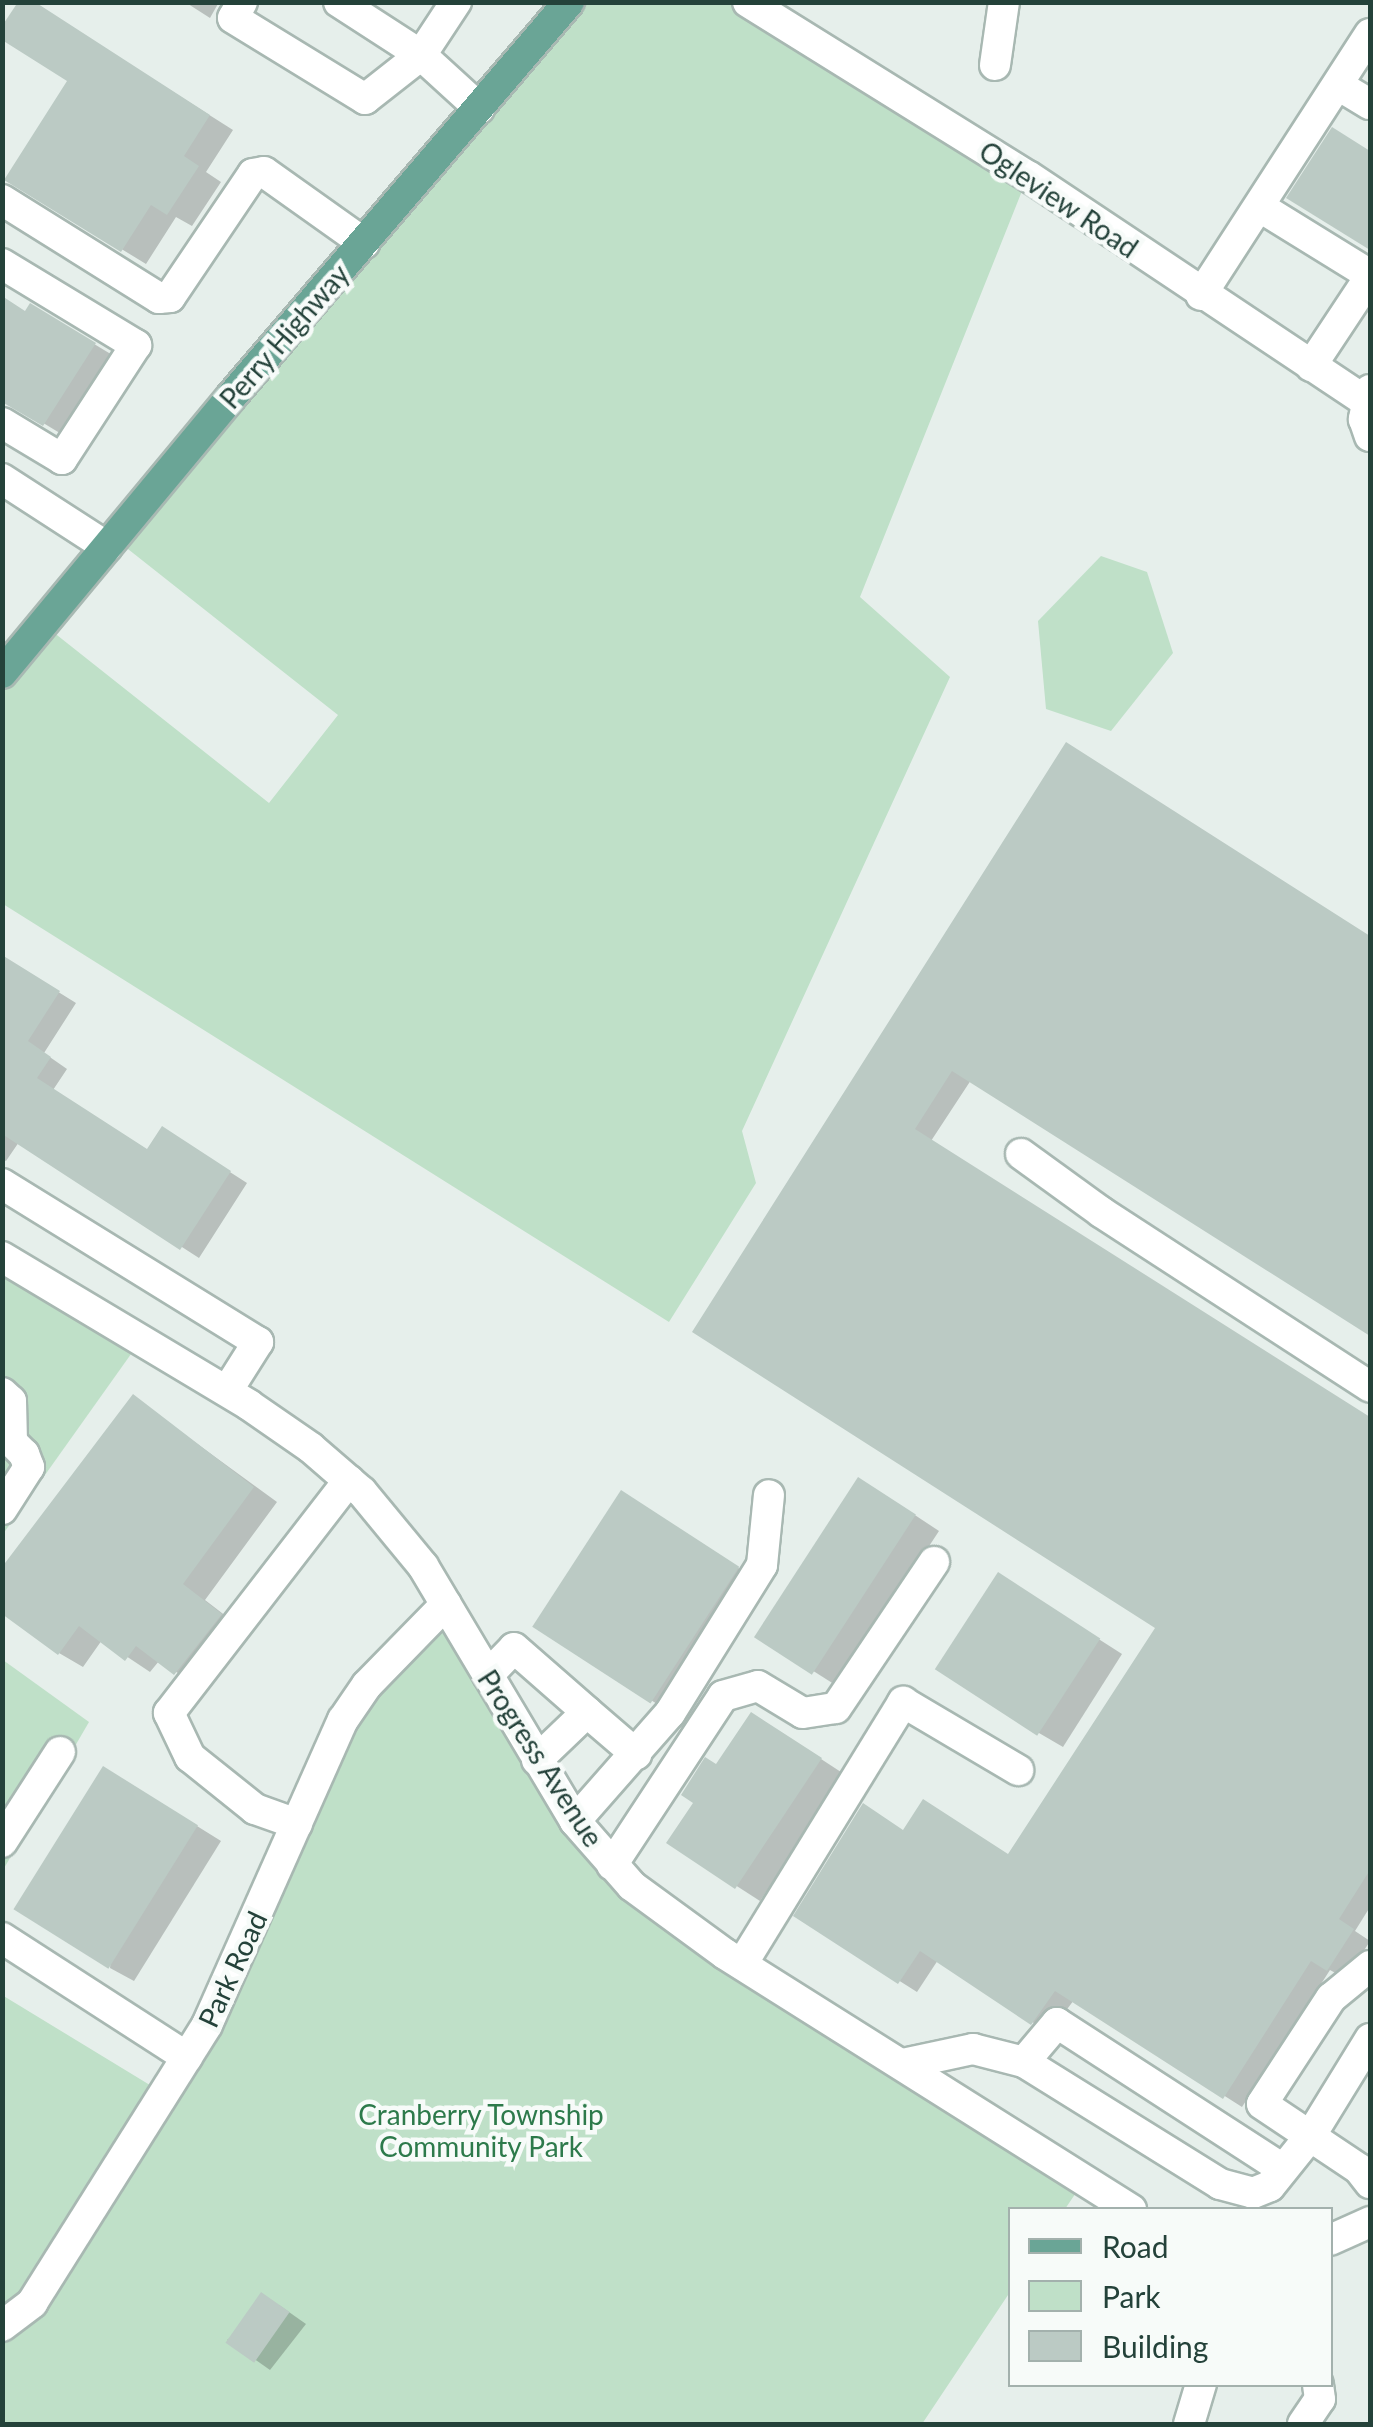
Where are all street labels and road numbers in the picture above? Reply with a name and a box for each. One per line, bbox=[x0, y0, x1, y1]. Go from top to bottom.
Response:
street label: Ogleview Road bbox=[973, 133, 1145, 265]
street label: Perry Highway bbox=[212, 257, 356, 415]
street label: Progress Avenue bbox=[471, 1663, 611, 1853]
street label: Park Road bbox=[191, 1906, 273, 2032]

